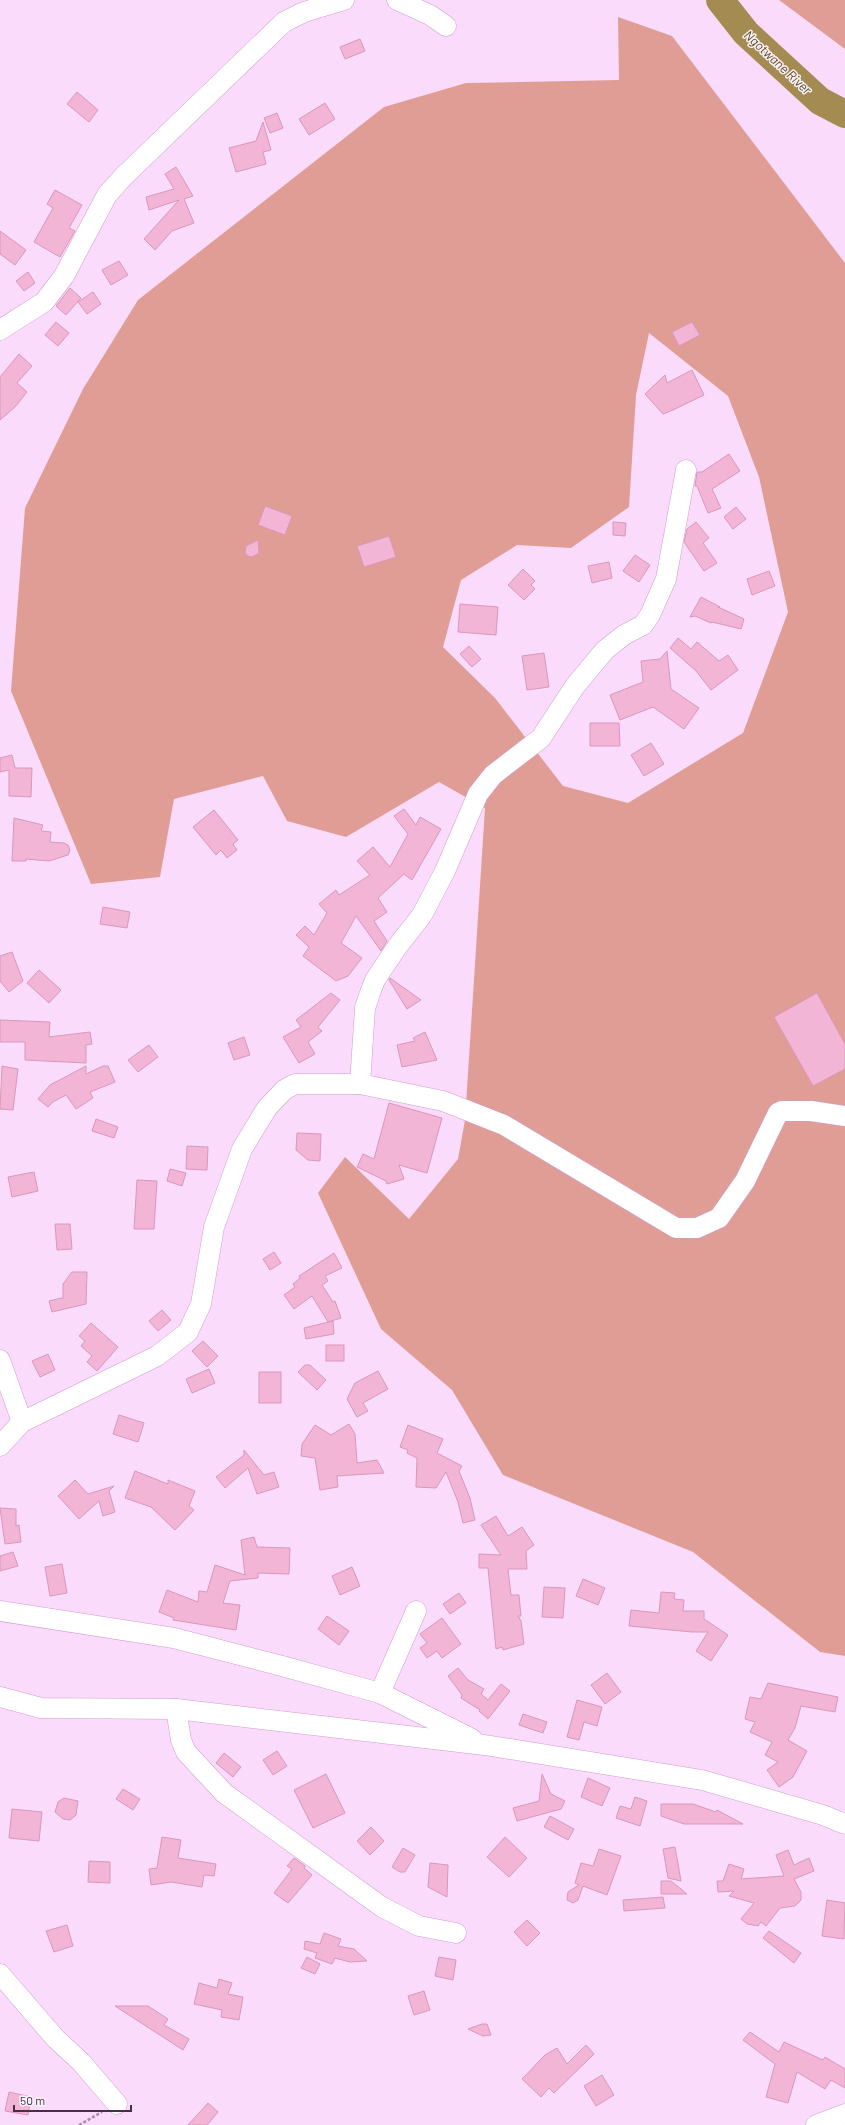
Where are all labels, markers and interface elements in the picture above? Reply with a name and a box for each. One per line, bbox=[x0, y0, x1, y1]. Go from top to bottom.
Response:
water label: Ngotwane River bbox=[741, 27, 815, 98]
scale bar bbox=[14, 2087, 131, 2113]
text: 50 m bbox=[20, 2093, 45, 2107]

